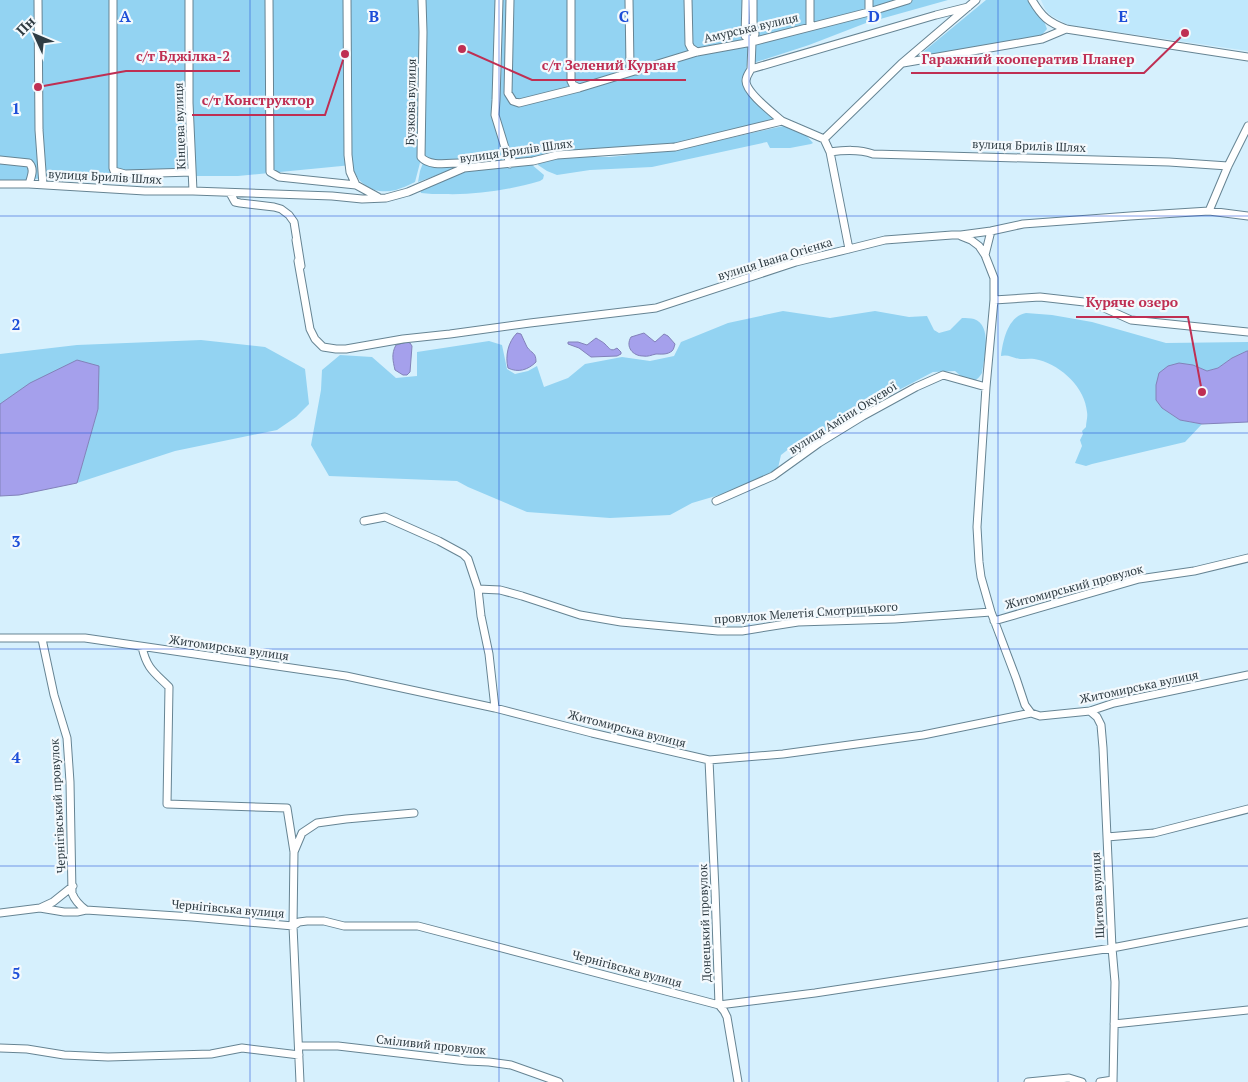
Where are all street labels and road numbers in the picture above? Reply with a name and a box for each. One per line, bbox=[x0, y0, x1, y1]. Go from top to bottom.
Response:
street label: Амурська вулиця bbox=[702, 9, 800, 46]
street label: Бузкова вулиця bbox=[402, 58, 419, 146]
street label: Кінцева вулиця bbox=[170, 82, 189, 170]
street label: вулиця Брилів Шлях bbox=[459, 135, 574, 166]
street label: вулиця Брилів Шлях bbox=[972, 136, 1087, 155]
street label: вулиця Брилів Шлях bbox=[48, 166, 163, 187]
street label: вулиця Івана Огієнка bbox=[716, 234, 834, 283]
street label: вулиця Аміни Окуєвої bbox=[786, 378, 900, 457]
street label: Житомирський провулок bbox=[1003, 561, 1145, 612]
street label: провулок Мелетія Смотрицького bbox=[713, 599, 899, 626]
street label: Житомирська вулиця bbox=[168, 632, 290, 663]
street label: Житомирська вулиця bbox=[1078, 667, 1200, 706]
street label: Житомирська вулиця bbox=[567, 707, 688, 750]
street label: Чернігівський провулок bbox=[46, 738, 69, 874]
street label: Щитова вулиця bbox=[1088, 851, 1107, 939]
street label: Донецький провулок bbox=[695, 863, 714, 982]
street label: Чернігівська вулиця bbox=[171, 896, 285, 921]
street label: Чернігівська вулиця bbox=[570, 947, 684, 990]
street label: Сміливий провулок bbox=[375, 1031, 487, 1058]

